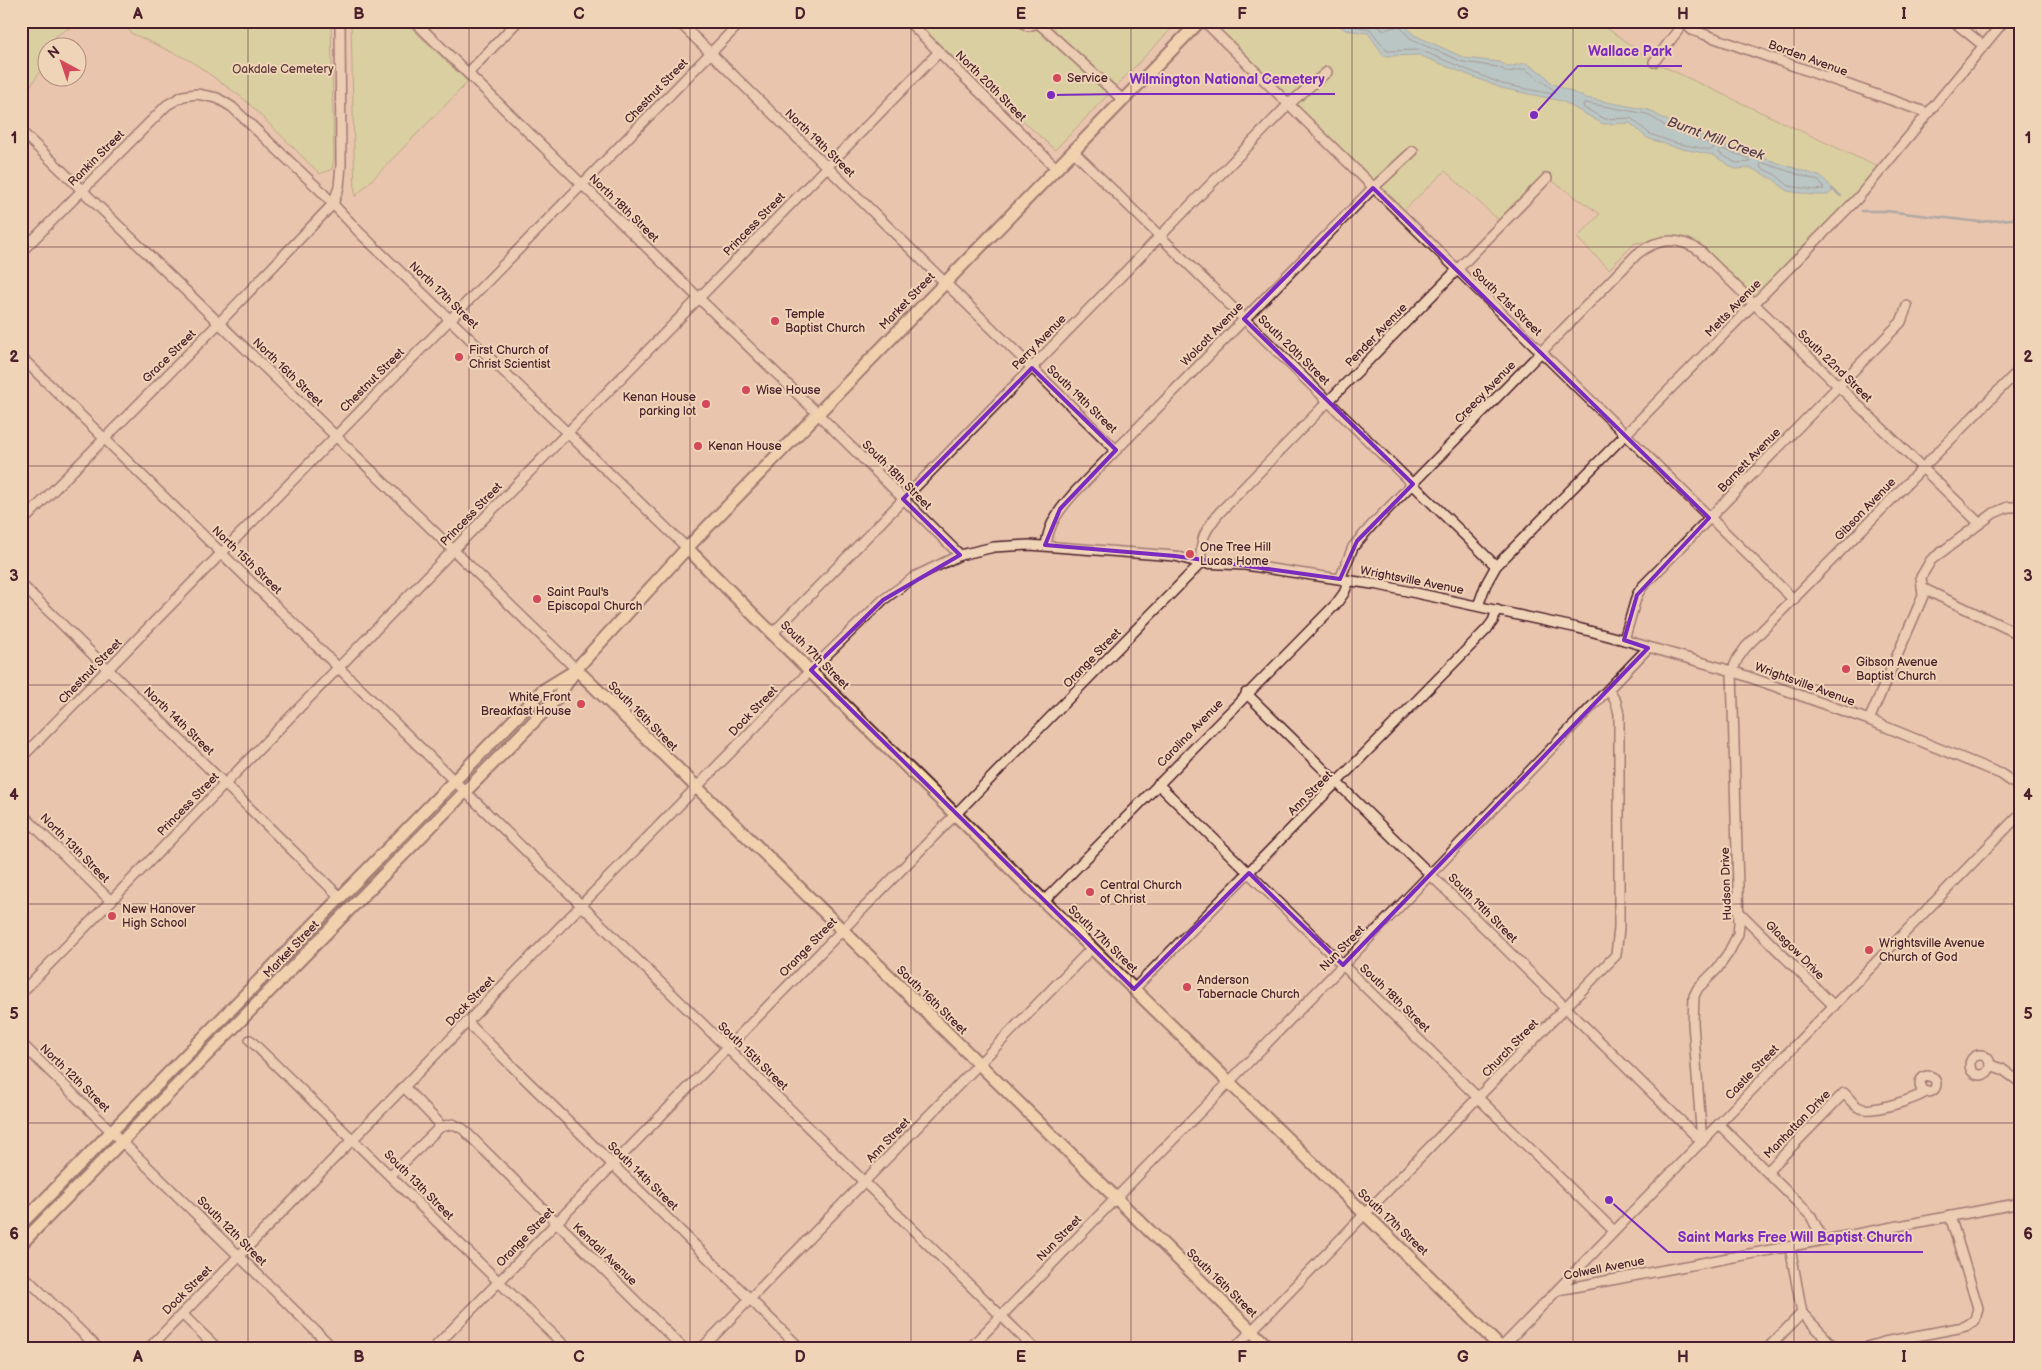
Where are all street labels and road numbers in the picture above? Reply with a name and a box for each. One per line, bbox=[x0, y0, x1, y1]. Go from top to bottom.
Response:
street label: Borden Avenue bbox=[1766, 37, 1850, 80]
street label: North 20th Street bbox=[952, 48, 1030, 125]
street label: Chestnut Street bbox=[621, 55, 691, 127]
street label: North 19th Street bbox=[781, 106, 858, 181]
street label: Rankin Street bbox=[65, 127, 128, 190]
street label: North 18th Street bbox=[585, 171, 662, 246]
street label: Princess Street bbox=[720, 189, 789, 259]
street label: North 17th Street bbox=[406, 258, 482, 332]
street label: South 21st Street bbox=[1469, 265, 1545, 340]
street label: Market Street bbox=[876, 269, 939, 333]
street label: Metts Avenue bbox=[1702, 276, 1765, 340]
street label: Wolcott Avenue bbox=[1178, 299, 1247, 370]
street label: Pender Avenue bbox=[1342, 300, 1411, 370]
street label: Perry Avenue bbox=[1009, 311, 1070, 373]
street label: South 20th Street bbox=[1254, 312, 1333, 389]
street label: Grace Street bbox=[140, 326, 199, 386]
street label: South 22nd Street bbox=[1794, 327, 1875, 406]
street label: North 16th Street bbox=[249, 335, 326, 410]
street label: Chestnut Street bbox=[337, 345, 408, 416]
street label: Creecy Avenue bbox=[1452, 358, 1519, 427]
street label: South 19th Street bbox=[1043, 362, 1120, 437]
street label: Barnett Avenue bbox=[1715, 425, 1784, 496]
street label: South 18th Street bbox=[859, 437, 935, 513]
street label: Gibson Avenue bbox=[1832, 475, 1899, 544]
street label: Princess Street bbox=[437, 479, 506, 549]
street label: North 15th Street bbox=[208, 523, 285, 598]
street label: Wrightsville Avenue bbox=[1359, 563, 1465, 598]
street label: South 17th Street bbox=[777, 618, 852, 693]
street label: Orange Street bbox=[1060, 625, 1125, 691]
street label: Chestnut Street bbox=[55, 635, 125, 707]
street label: Wrightsville Avenue bbox=[1753, 659, 1857, 710]
street label: South 16th Street bbox=[605, 678, 681, 755]
street label: Dock Street bbox=[726, 683, 781, 739]
street label: North 14th Street bbox=[140, 684, 217, 759]
street label: Carolina Avenue bbox=[1154, 696, 1227, 770]
street label: Ann Street bbox=[1285, 768, 1336, 819]
street label: Princess Street bbox=[154, 769, 223, 839]
street label: North 13th Street bbox=[37, 810, 113, 886]
street label: Hudson Drive bbox=[1718, 847, 1735, 921]
street label: South 19th Street bbox=[1445, 871, 1521, 946]
street label: South 17th Street bbox=[1065, 902, 1141, 977]
street label: Orange Street bbox=[776, 914, 841, 980]
street label: Market Street bbox=[260, 917, 323, 981]
street label: Glasgow Drive bbox=[1762, 918, 1827, 983]
street label: Nun Street bbox=[1317, 922, 1368, 975]
street label: South 18th Street bbox=[1356, 961, 1433, 1036]
street label: South 16th Street bbox=[893, 963, 970, 1038]
street label: Dock Street bbox=[443, 973, 498, 1029]
street label: Church Street bbox=[1479, 1016, 1542, 1080]
street label: South 15th Street bbox=[714, 1019, 791, 1094]
street label: North 12th Street bbox=[36, 1041, 113, 1116]
street label: Castle Street bbox=[1722, 1042, 1782, 1103]
street label: Manhattan Drive bbox=[1761, 1087, 1834, 1162]
street label: Ann Street bbox=[863, 1114, 914, 1166]
street label: South 14th Street bbox=[604, 1139, 681, 1214]
street label: South 13th Street bbox=[381, 1147, 457, 1224]
street label: South 17th Street bbox=[1354, 1186, 1431, 1259]
street label: South 12th Street bbox=[194, 1193, 270, 1269]
street label: Orange Street bbox=[493, 1204, 558, 1270]
street label: Nun Street bbox=[1034, 1212, 1085, 1265]
street label: Kendall Avenue bbox=[569, 1220, 640, 1289]
street label: South 16th Street bbox=[1183, 1246, 1260, 1321]
street label: Colwell Avenue bbox=[1562, 1253, 1646, 1284]
street label: Dock Street bbox=[160, 1262, 215, 1318]

